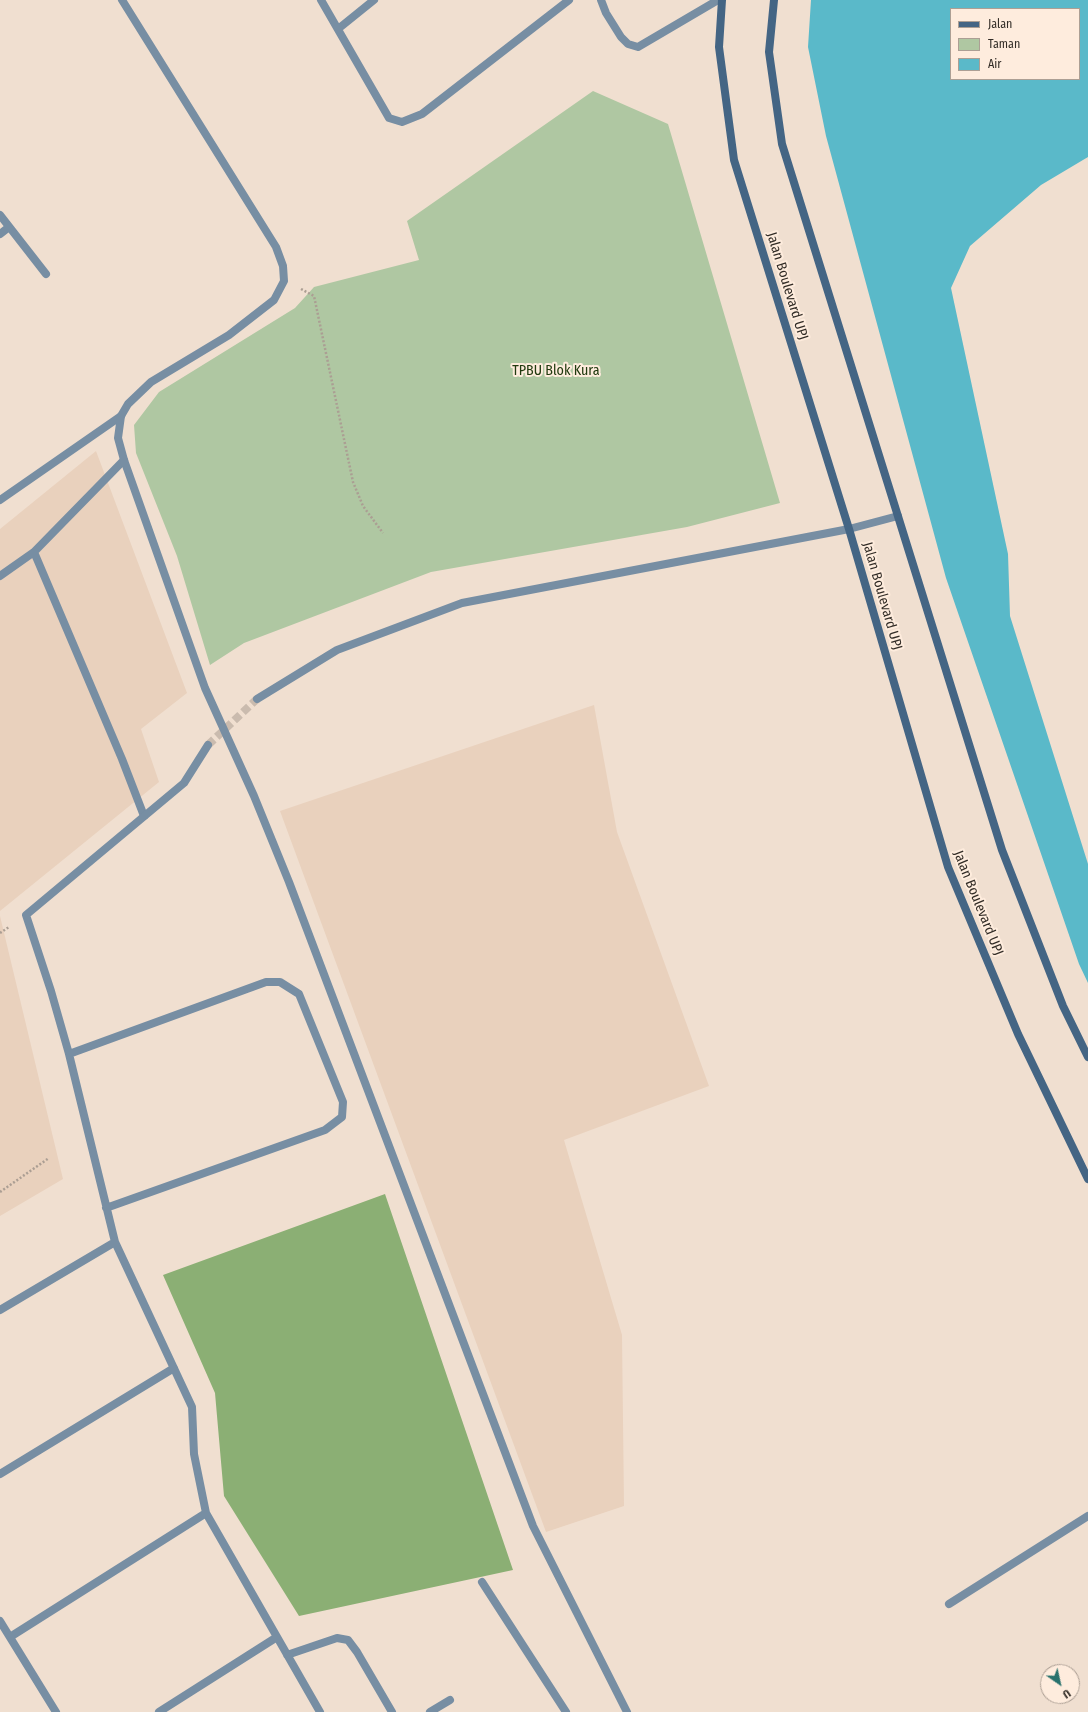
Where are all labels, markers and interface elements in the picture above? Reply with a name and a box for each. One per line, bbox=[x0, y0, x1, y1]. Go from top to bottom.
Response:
legend bbox=[950, 8, 1080, 80]
text: Jalan bbox=[988, 17, 1012, 31]
text: Taman bbox=[988, 37, 1020, 51]
text: Air bbox=[988, 57, 1002, 71]
street label: Jalan Boulevard UPJ bbox=[763, 230, 811, 342]
park label: TPBU Blok Kura bbox=[512, 363, 600, 379]
street label: Jalan Boulevard UPJ bbox=[859, 540, 905, 652]
street label: Jalan Boulevard UPJ bbox=[949, 848, 1007, 958]
north arrow bbox=[1040, 1664, 1080, 1704]
text: U bbox=[1060, 1686, 1073, 1701]

